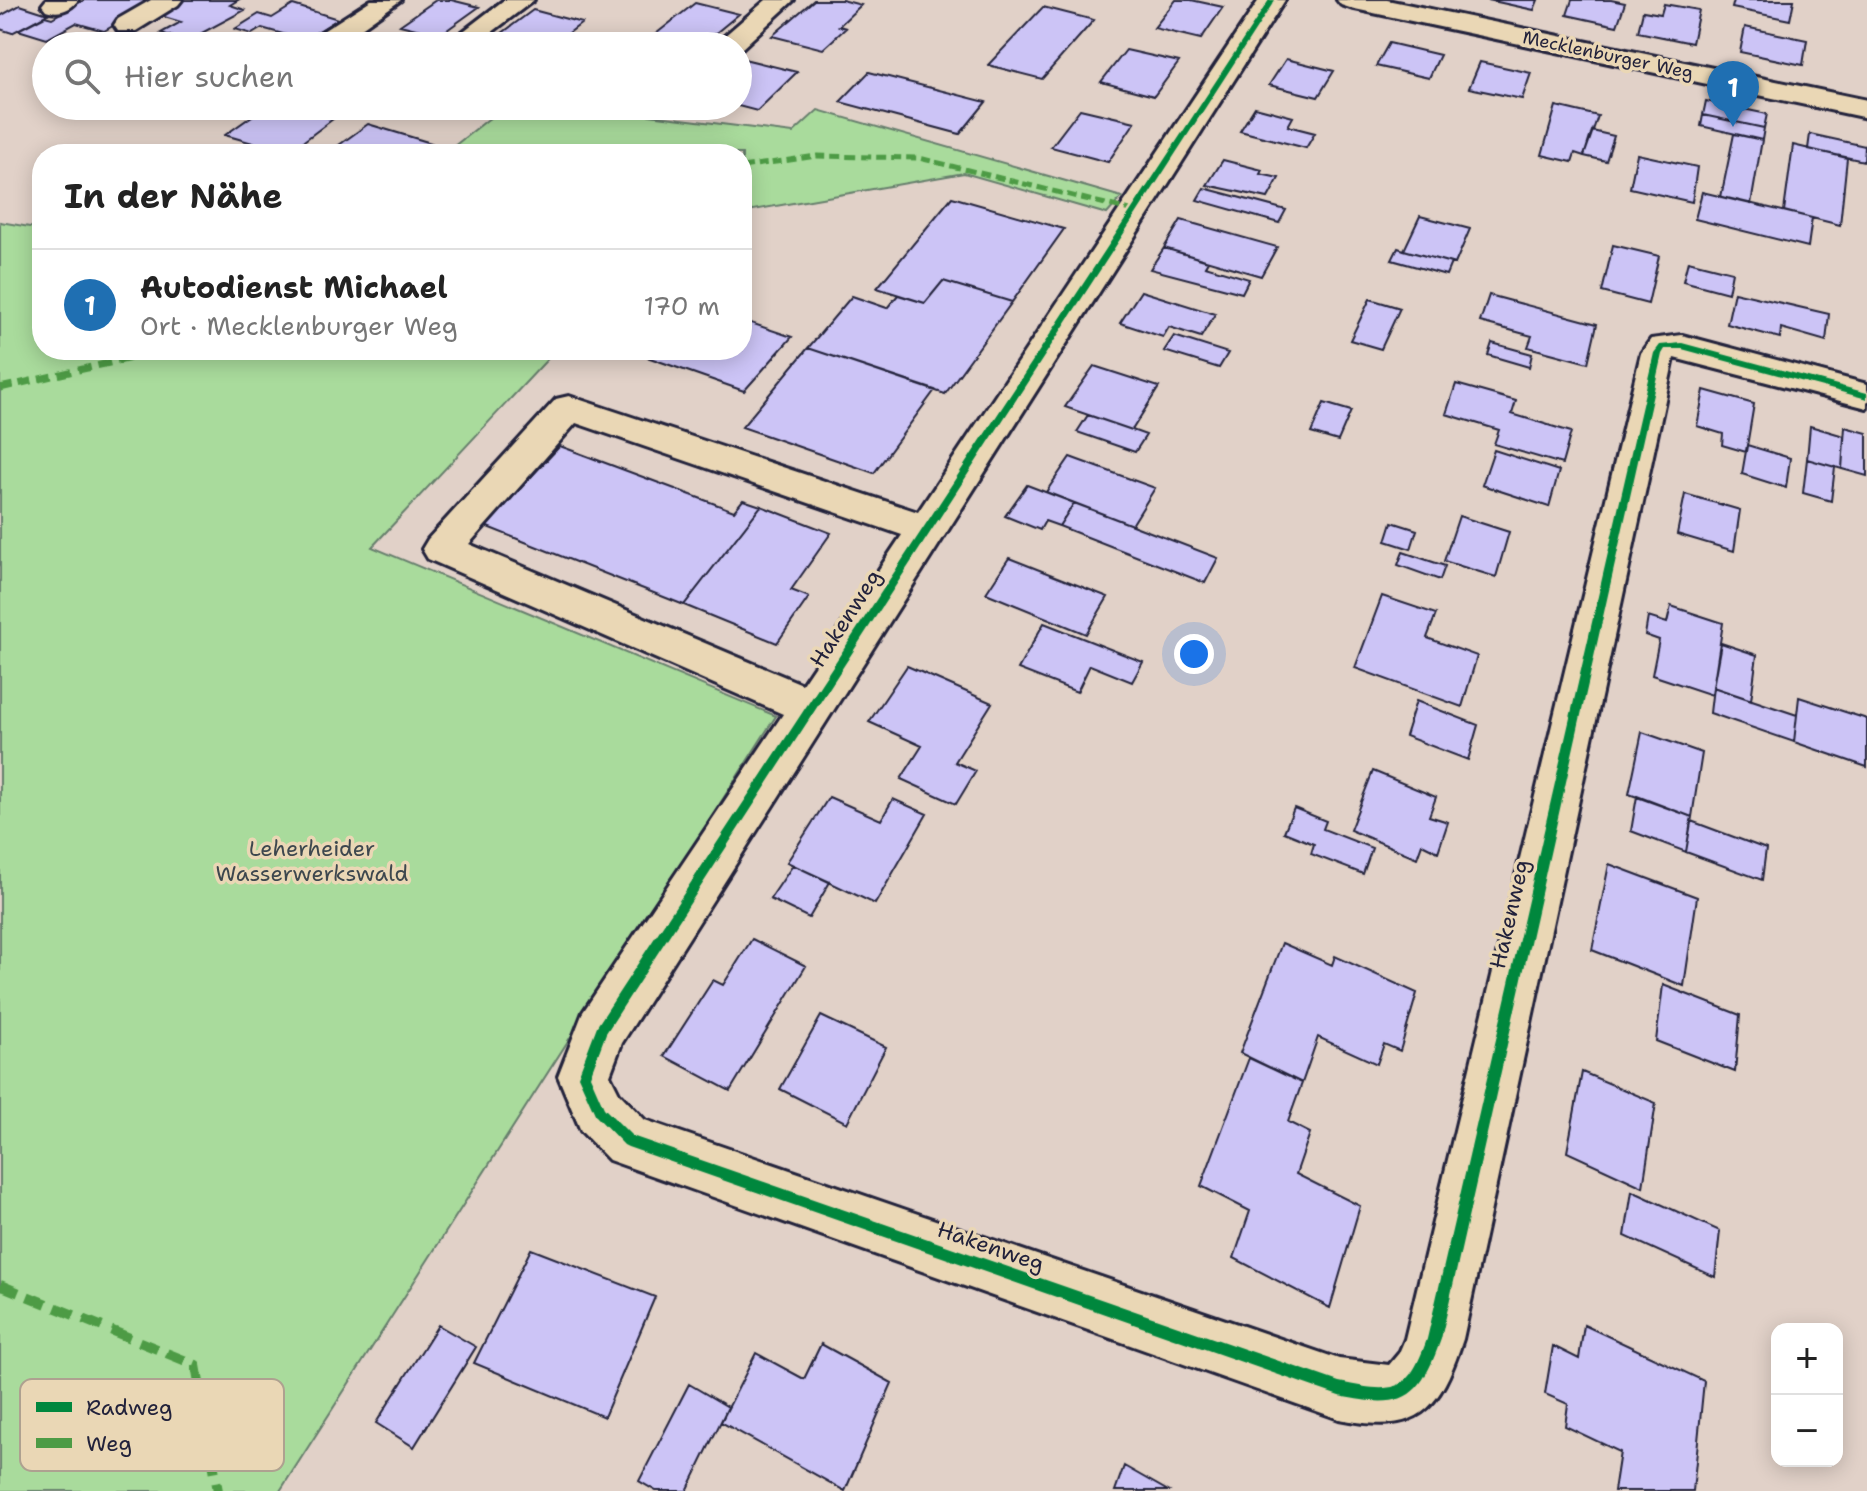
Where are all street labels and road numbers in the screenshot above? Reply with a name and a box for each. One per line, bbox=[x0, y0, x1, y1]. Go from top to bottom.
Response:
street label: Mecklenburger Weg bbox=[1520, 25, 1696, 85]
street label: Hakenweg bbox=[803, 564, 888, 673]
street label: Hakenweg bbox=[1483, 857, 1536, 972]
street label: Hakenweg bbox=[933, 1215, 1048, 1278]

